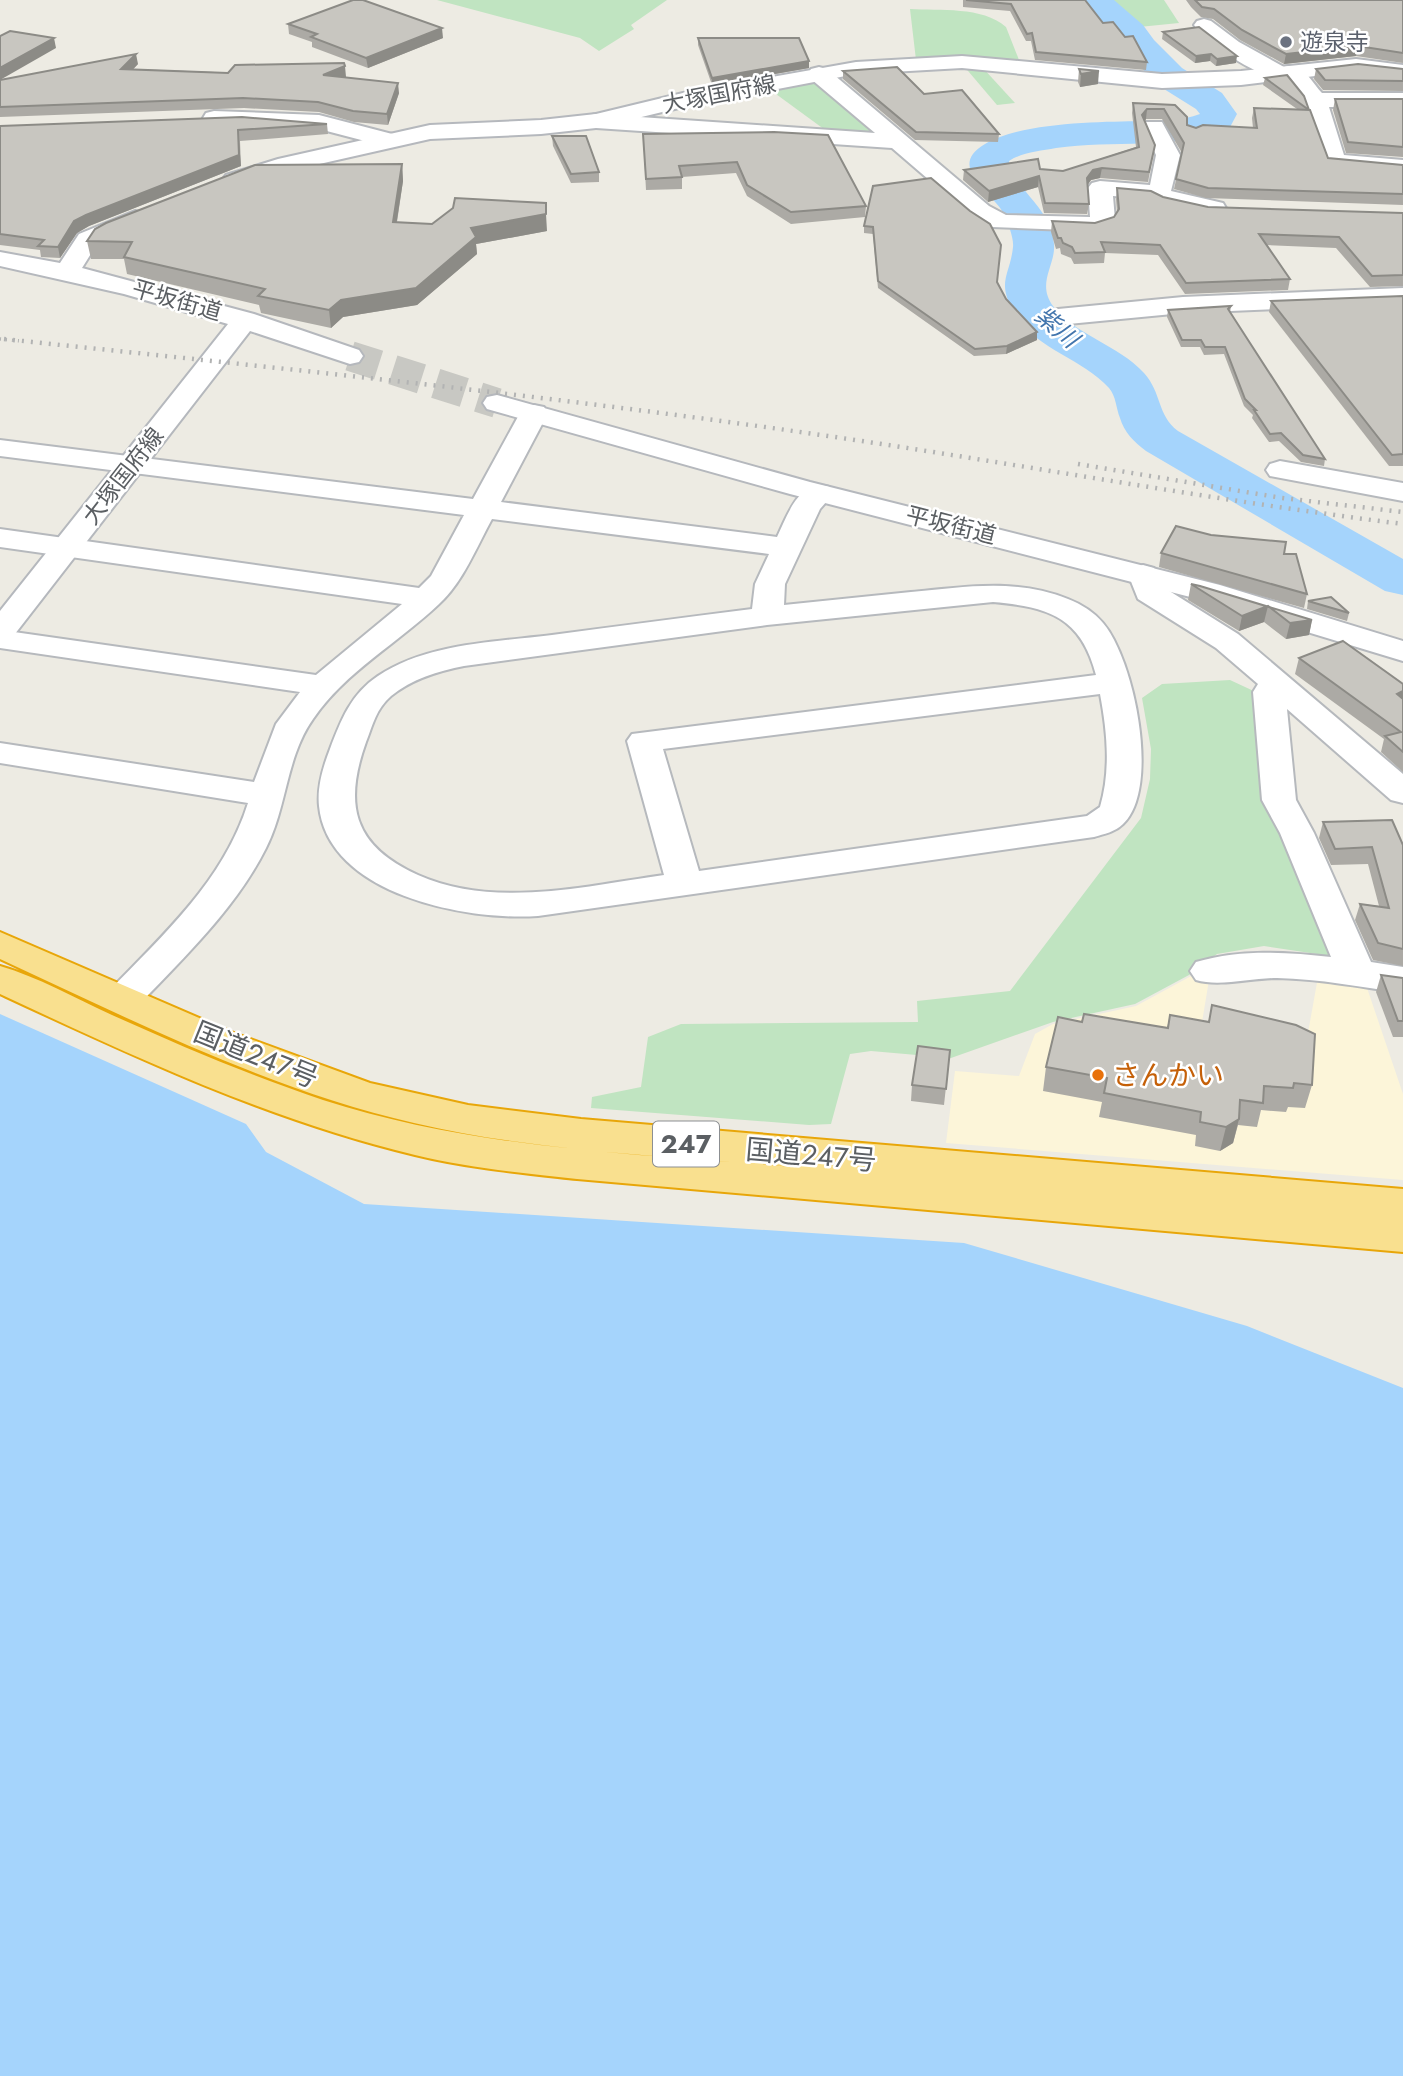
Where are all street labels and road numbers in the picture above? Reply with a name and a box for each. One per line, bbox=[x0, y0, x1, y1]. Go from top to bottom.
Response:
street label: 大塚国府線 bbox=[659, 66, 779, 122]
street label: 平坂街道 bbox=[128, 271, 226, 329]
street label: 大塚国府線 bbox=[74, 420, 172, 532]
street label: 平坂街道 bbox=[902, 497, 1000, 553]
street label: 国道247号 bbox=[188, 1011, 324, 1099]
road number: 247 bbox=[653, 1121, 719, 1166]
street label: 国道247号 bbox=[744, 1129, 878, 1181]

